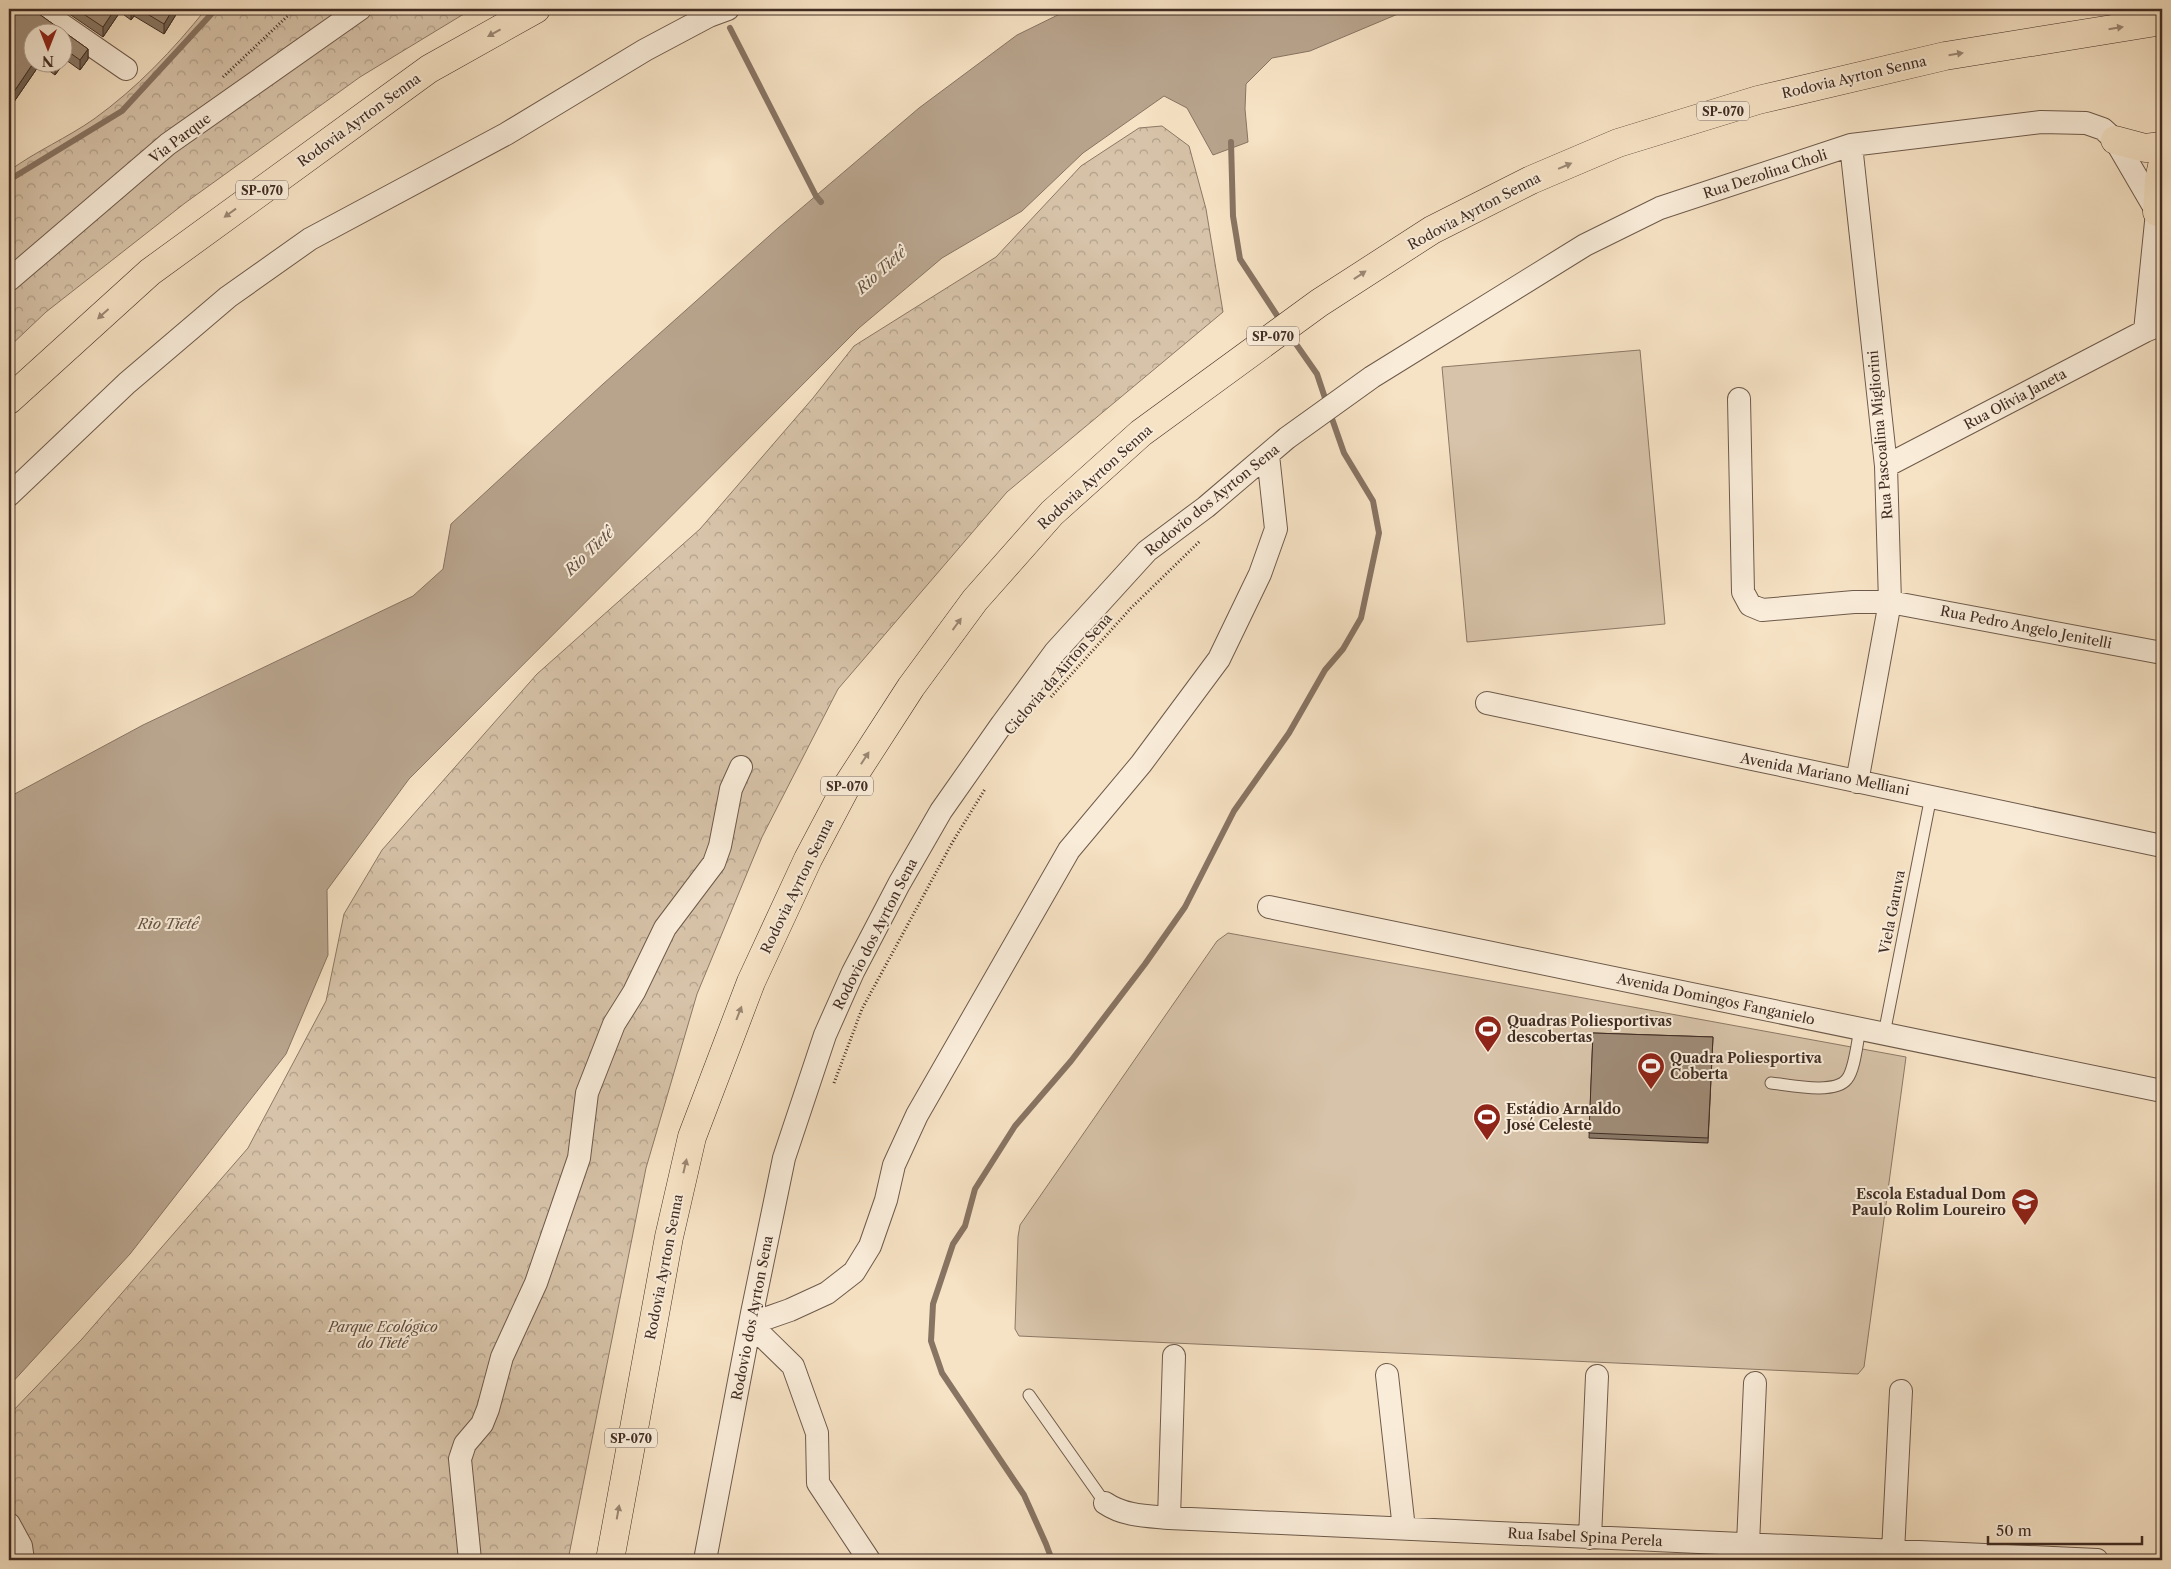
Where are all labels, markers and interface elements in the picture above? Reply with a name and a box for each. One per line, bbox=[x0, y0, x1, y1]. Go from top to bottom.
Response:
north arrow bbox=[22, 22, 72, 72]
one-way arrow bbox=[2108, 24, 2124, 32]
one-way arrow bbox=[487, 28, 500, 37]
one-way arrow bbox=[1948, 50, 1964, 58]
street label: Rodovia Ayrton Senna bbox=[1780, 51, 1929, 102]
text: N bbox=[42, 52, 54, 70]
street label: Rodovia Ayrton Senna bbox=[294, 69, 425, 171]
road number: SP-070 bbox=[1697, 102, 1749, 120]
street label: Via Parque bbox=[145, 109, 214, 168]
street label: Rua Dezolina Choli bbox=[1701, 145, 1829, 203]
one-way arrow bbox=[1557, 162, 1572, 169]
street label: Rodovia Ayrton Senna bbox=[1404, 168, 1544, 254]
road number: SP-070 bbox=[236, 180, 288, 200]
one-way arrow bbox=[224, 208, 237, 219]
water label: Rio Tietê bbox=[851, 241, 911, 298]
one-way arrow bbox=[1353, 271, 1367, 280]
one-way arrow bbox=[97, 309, 110, 320]
road number: SP-070 bbox=[1247, 326, 1299, 346]
street label: Rua Pascoalina Migliorini bbox=[1864, 350, 1896, 520]
street label: Rua Olivia Janeta bbox=[1961, 364, 2070, 434]
street label: Rodovia Ayrton Senna bbox=[1034, 420, 1156, 533]
street label: Rodovio dos Ayrton Sena bbox=[1141, 440, 1283, 560]
water label: Rio Tietê bbox=[560, 522, 619, 580]
street label: Rua Pedro Angelo Jenitelli bbox=[1939, 602, 2113, 652]
street label: Ciclovia da Airton Sena bbox=[1000, 609, 1116, 739]
one-way arrow bbox=[952, 618, 963, 631]
street label: Avenida Mariano Melliani bbox=[1738, 749, 1911, 799]
one-way arrow bbox=[860, 751, 870, 765]
road number: SP-070 bbox=[821, 776, 873, 796]
street label: Rodovia Ayrton Senna bbox=[756, 815, 838, 956]
street label: Rodovio dos Ayrton Sena bbox=[829, 855, 921, 1013]
street label: Viela Garuva bbox=[1875, 868, 1909, 956]
water label: Rio Tietê bbox=[136, 914, 200, 933]
street label: Avenida Domingos Fanganielo bbox=[1614, 969, 1817, 1029]
one-way arrow bbox=[735, 1005, 743, 1020]
place label: Quadras Poliesportivas descobertas bbox=[1507, 1012, 1672, 1046]
sports icon: Quadras Poliesportivas descobertas bbox=[1473, 1014, 1503, 1053]
place label: Quadra Poliesportiva Coberta bbox=[1670, 1049, 1823, 1083]
sports icon: Quadra Poliesportiva Coberta bbox=[1636, 1051, 1666, 1090]
place label: Estádio Arnaldo José Celeste bbox=[1503, 1100, 1621, 1134]
sports icon: Estádio Arnaldo José Celeste bbox=[1472, 1102, 1502, 1141]
one-way arrow bbox=[681, 1159, 689, 1174]
place label: Escola Estadual Dom Paulo Rolim Loureiro bbox=[1852, 1185, 2006, 1219]
school or university icon: Escola Estadual Dom Paulo Rolim Loureiro bbox=[2010, 1187, 2040, 1226]
street label: Rodovia Ayrton Senna bbox=[641, 1192, 687, 1341]
street label: Rodovio dos Ayrton Sena bbox=[727, 1233, 777, 1402]
park label: Parque Ecológico do Tietê bbox=[327, 1318, 438, 1352]
road number: SP-070 bbox=[605, 1429, 657, 1448]
one-way arrow bbox=[615, 1504, 623, 1520]
scale bar bbox=[1988, 1514, 2142, 1546]
text: 50 m bbox=[1996, 1521, 2032, 1540]
street label: Rua Isabel Spina Perela bbox=[1507, 1524, 1664, 1550]

